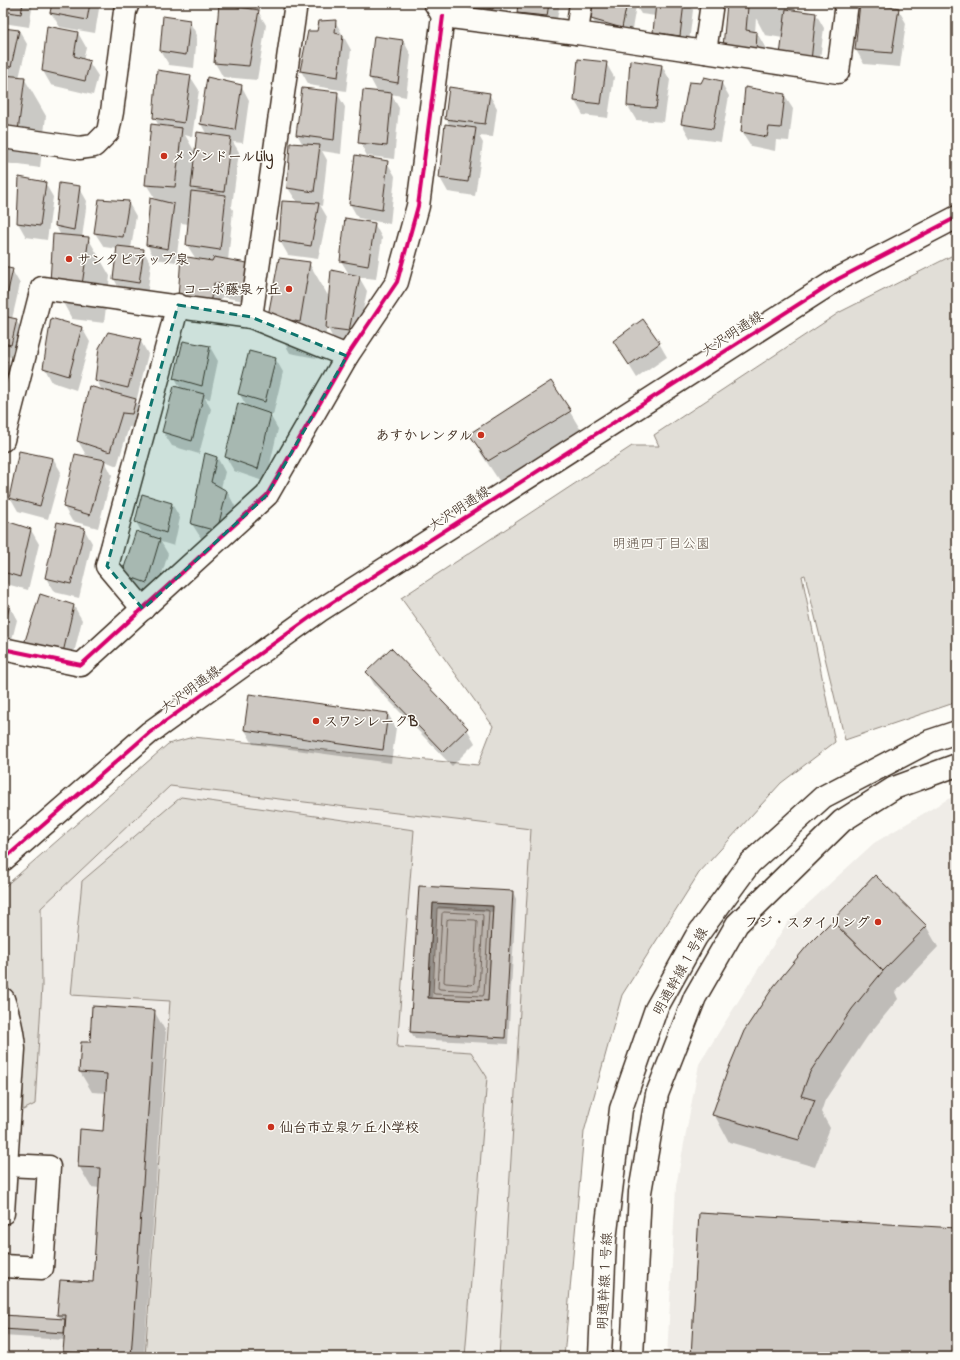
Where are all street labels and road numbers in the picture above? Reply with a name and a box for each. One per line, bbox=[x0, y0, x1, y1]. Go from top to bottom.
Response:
street label: 大沢明通線 bbox=[698, 306, 768, 362]
street label: 大沢明通線 bbox=[425, 481, 495, 537]
street label: 大沢明通線 bbox=[156, 661, 225, 719]
street label: 明通幹線１号線 bbox=[648, 924, 714, 1020]
street label: 明通幹線１号線 bbox=[592, 1232, 619, 1331]

